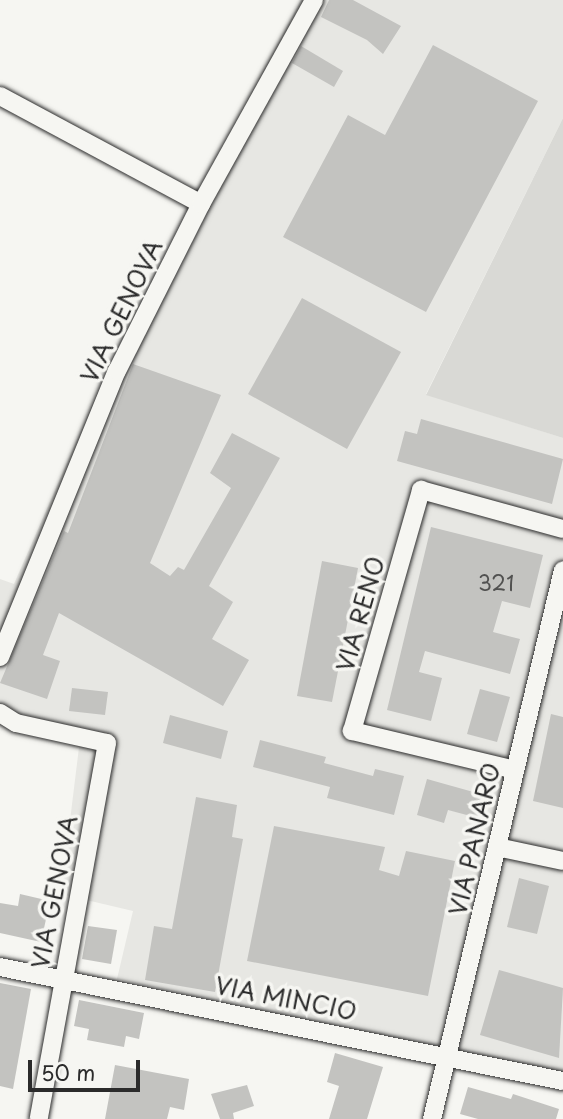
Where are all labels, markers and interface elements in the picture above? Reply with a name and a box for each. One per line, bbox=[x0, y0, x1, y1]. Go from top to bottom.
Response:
street label: VIA GENOVA bbox=[74, 235, 168, 387]
street label: VIA RENO bbox=[330, 553, 390, 675]
house number: 321 bbox=[478, 569, 514, 595]
street label: VIA PANARO bbox=[442, 759, 506, 919]
street label: VIA GENOVA bbox=[25, 814, 83, 970]
street label: VIA MINCIO bbox=[212, 970, 360, 1026]
scale bar bbox=[32, 1046, 144, 1090]
text: 50 m bbox=[41, 1056, 95, 1088]

